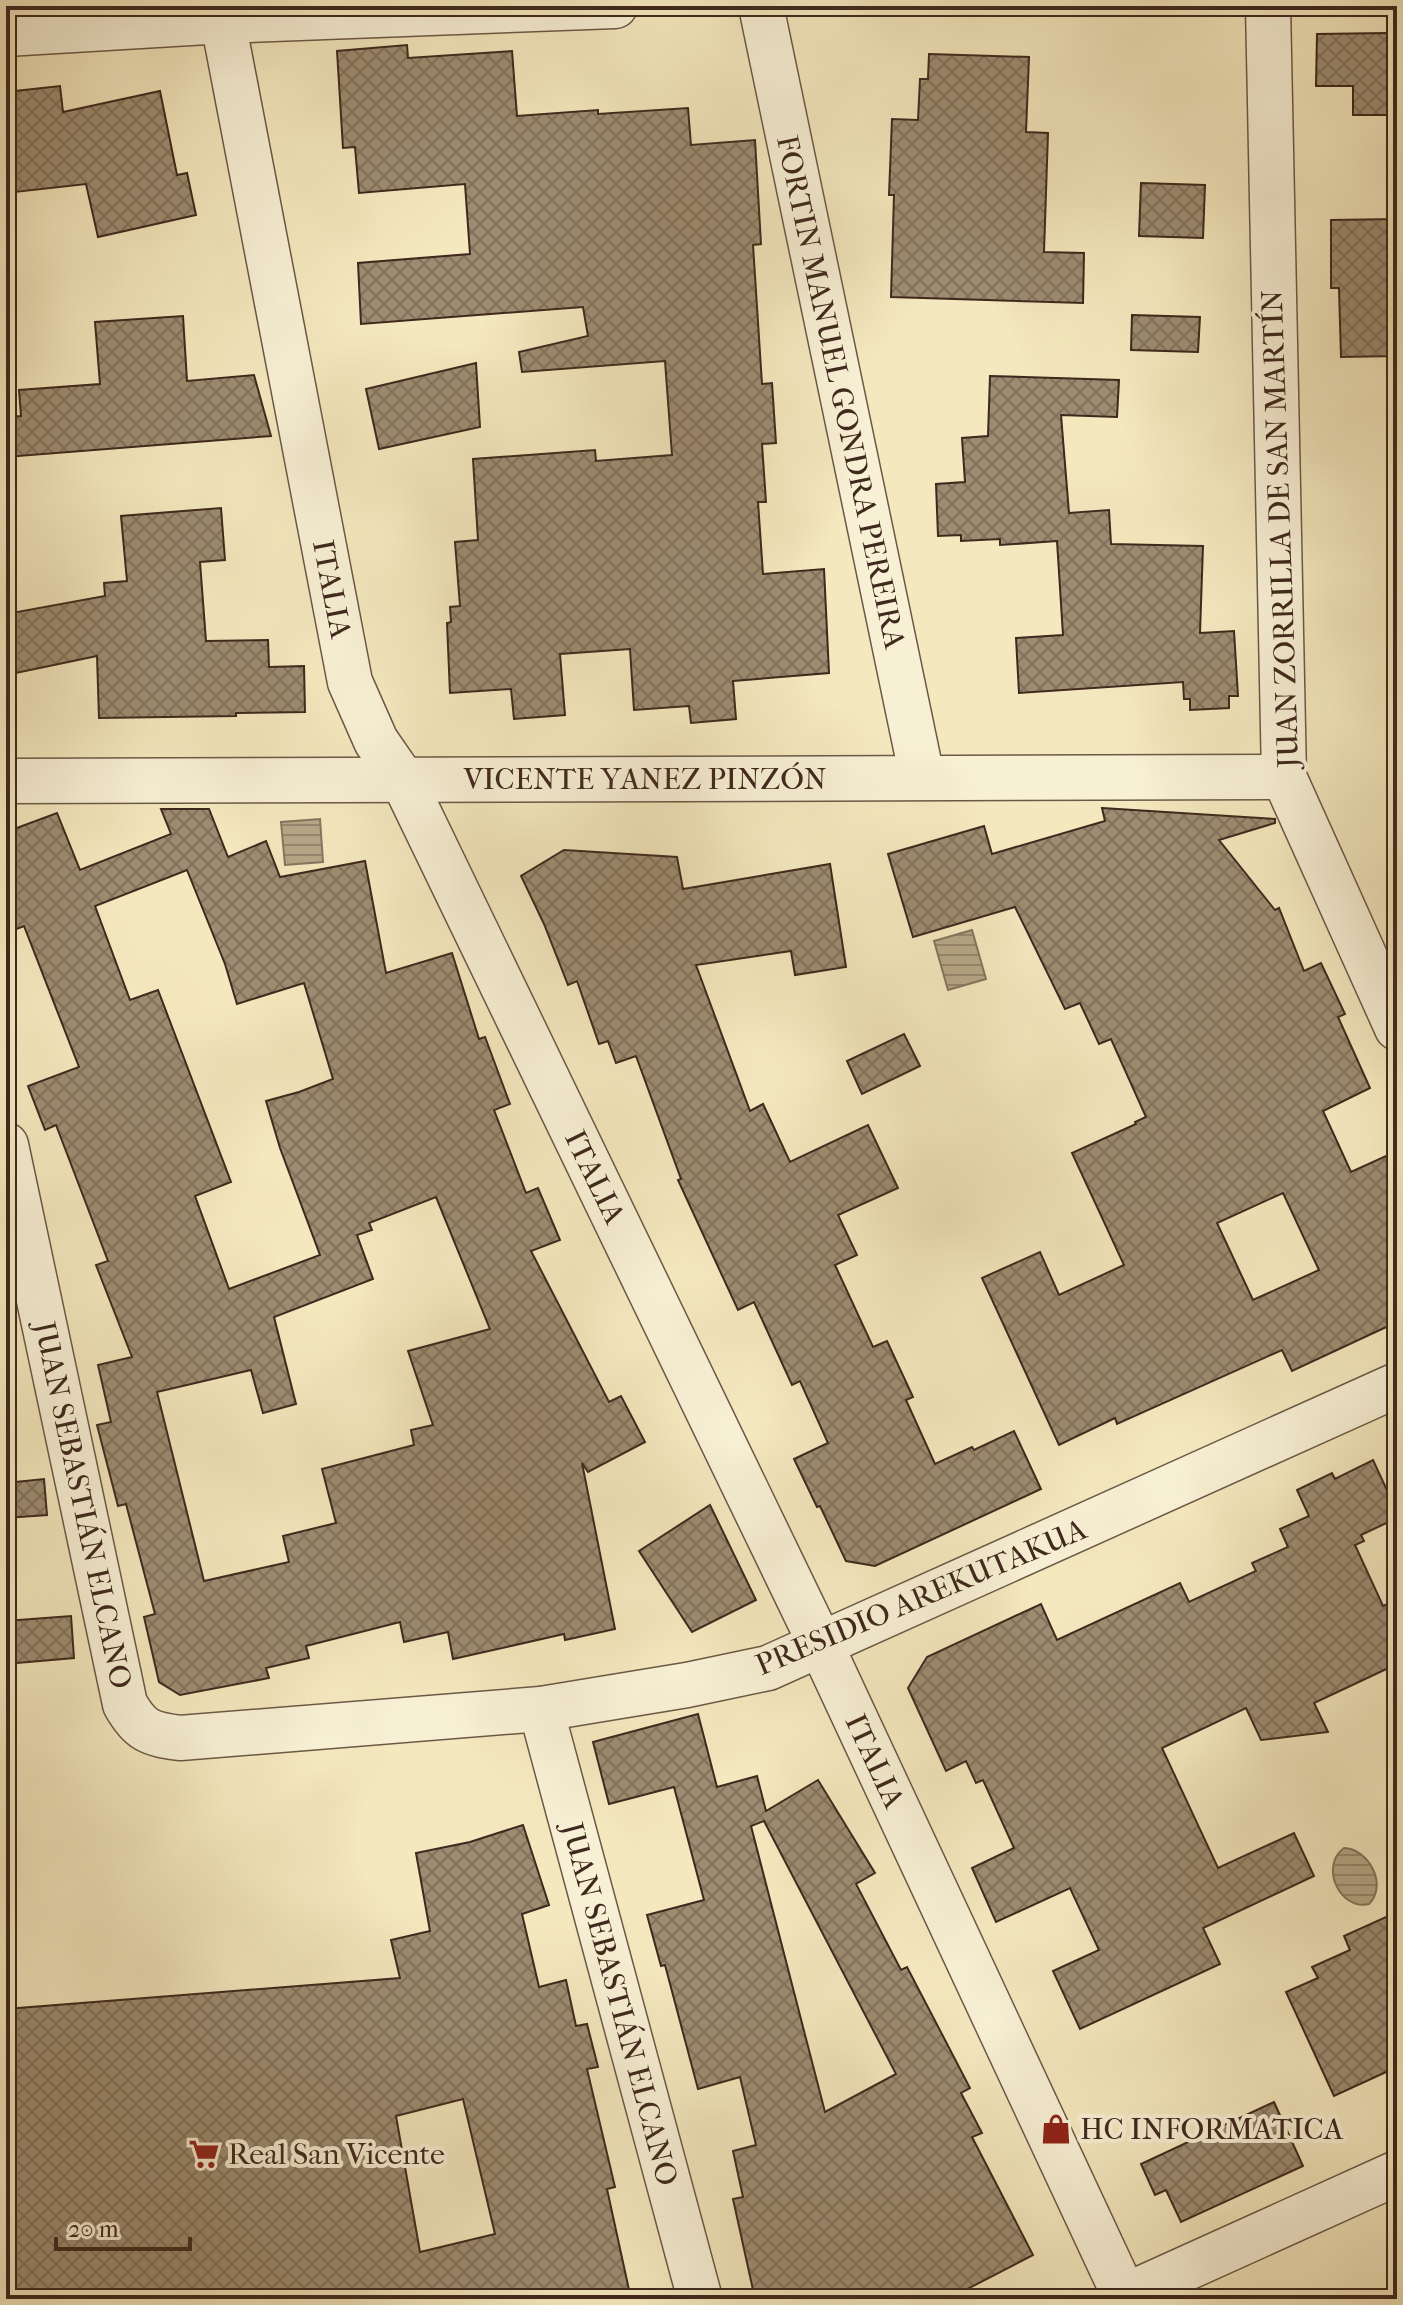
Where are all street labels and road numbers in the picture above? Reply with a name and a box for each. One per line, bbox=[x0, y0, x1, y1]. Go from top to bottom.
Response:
street label: FORTIN MANUEL GONDRA PEREIRA bbox=[769, 132, 912, 653]
street label: JUAN ZORRILLA DE SAN MARTÍN bbox=[1255, 289, 1306, 771]
street label: ITALIA bbox=[305, 537, 358, 642]
street label: VICENTE YANEZ PINZÓN bbox=[462, 762, 827, 797]
street label: ITALIA bbox=[557, 1125, 632, 1230]
street label: JUAN SEBASTIÁN ELCANO bbox=[26, 1316, 139, 1692]
street label: PRESIDIO AREKUTAKUA bbox=[751, 1512, 1092, 1683]
street label: ITALIA bbox=[838, 1709, 912, 1814]
street label: JUAN SEBASTIÁN ELCANO bbox=[554, 1817, 685, 2189]

